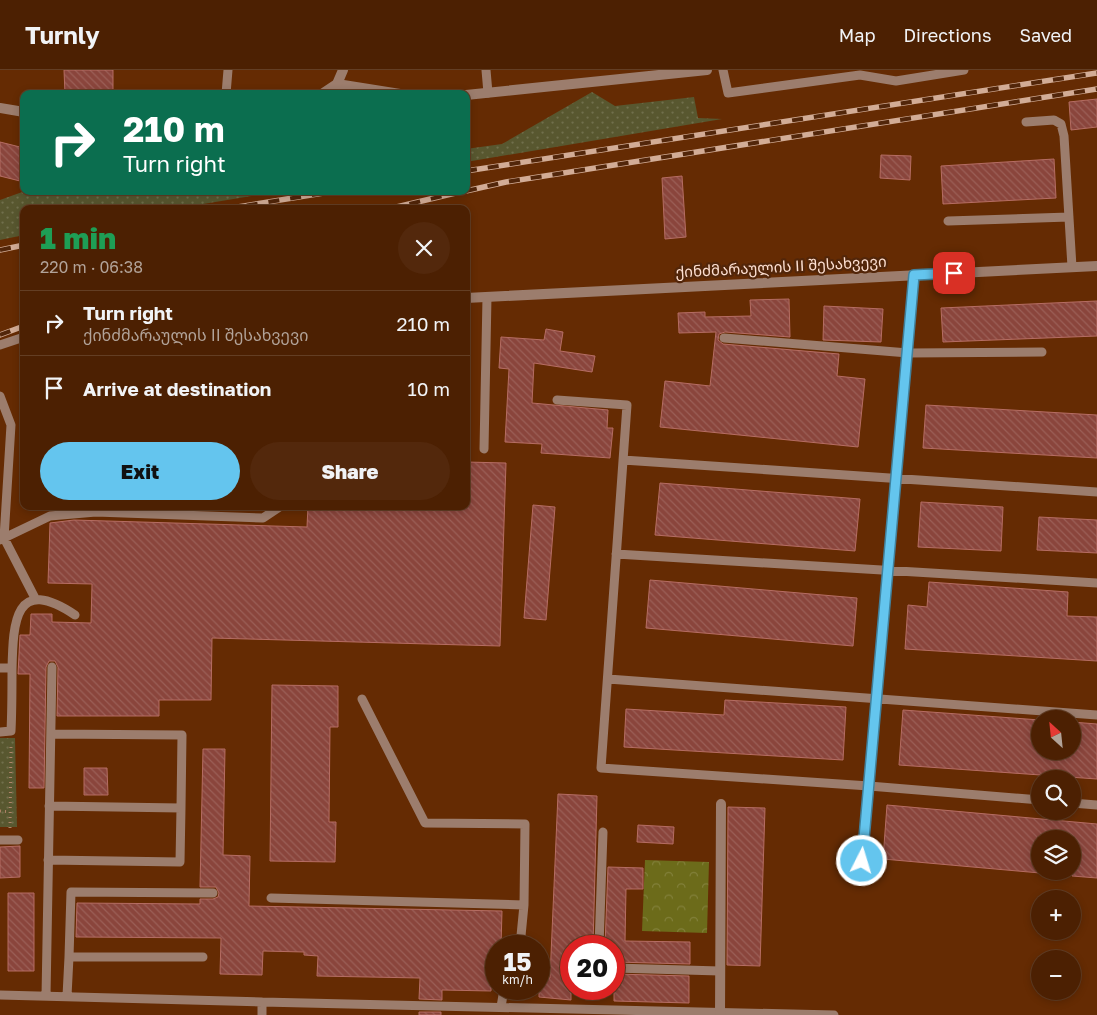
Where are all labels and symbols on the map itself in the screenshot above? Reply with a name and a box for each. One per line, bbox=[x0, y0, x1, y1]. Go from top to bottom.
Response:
street label: ქინძმარაულის II შესახვევი bbox=[675, 251, 887, 282]
pin bbox=[933, 252, 975, 294]
north arrow bbox=[1031, 710, 1081, 760]
position arrow bbox=[835, 834, 887, 886]
speed limit sign: 20 bbox=[560, 935, 625, 1000]

